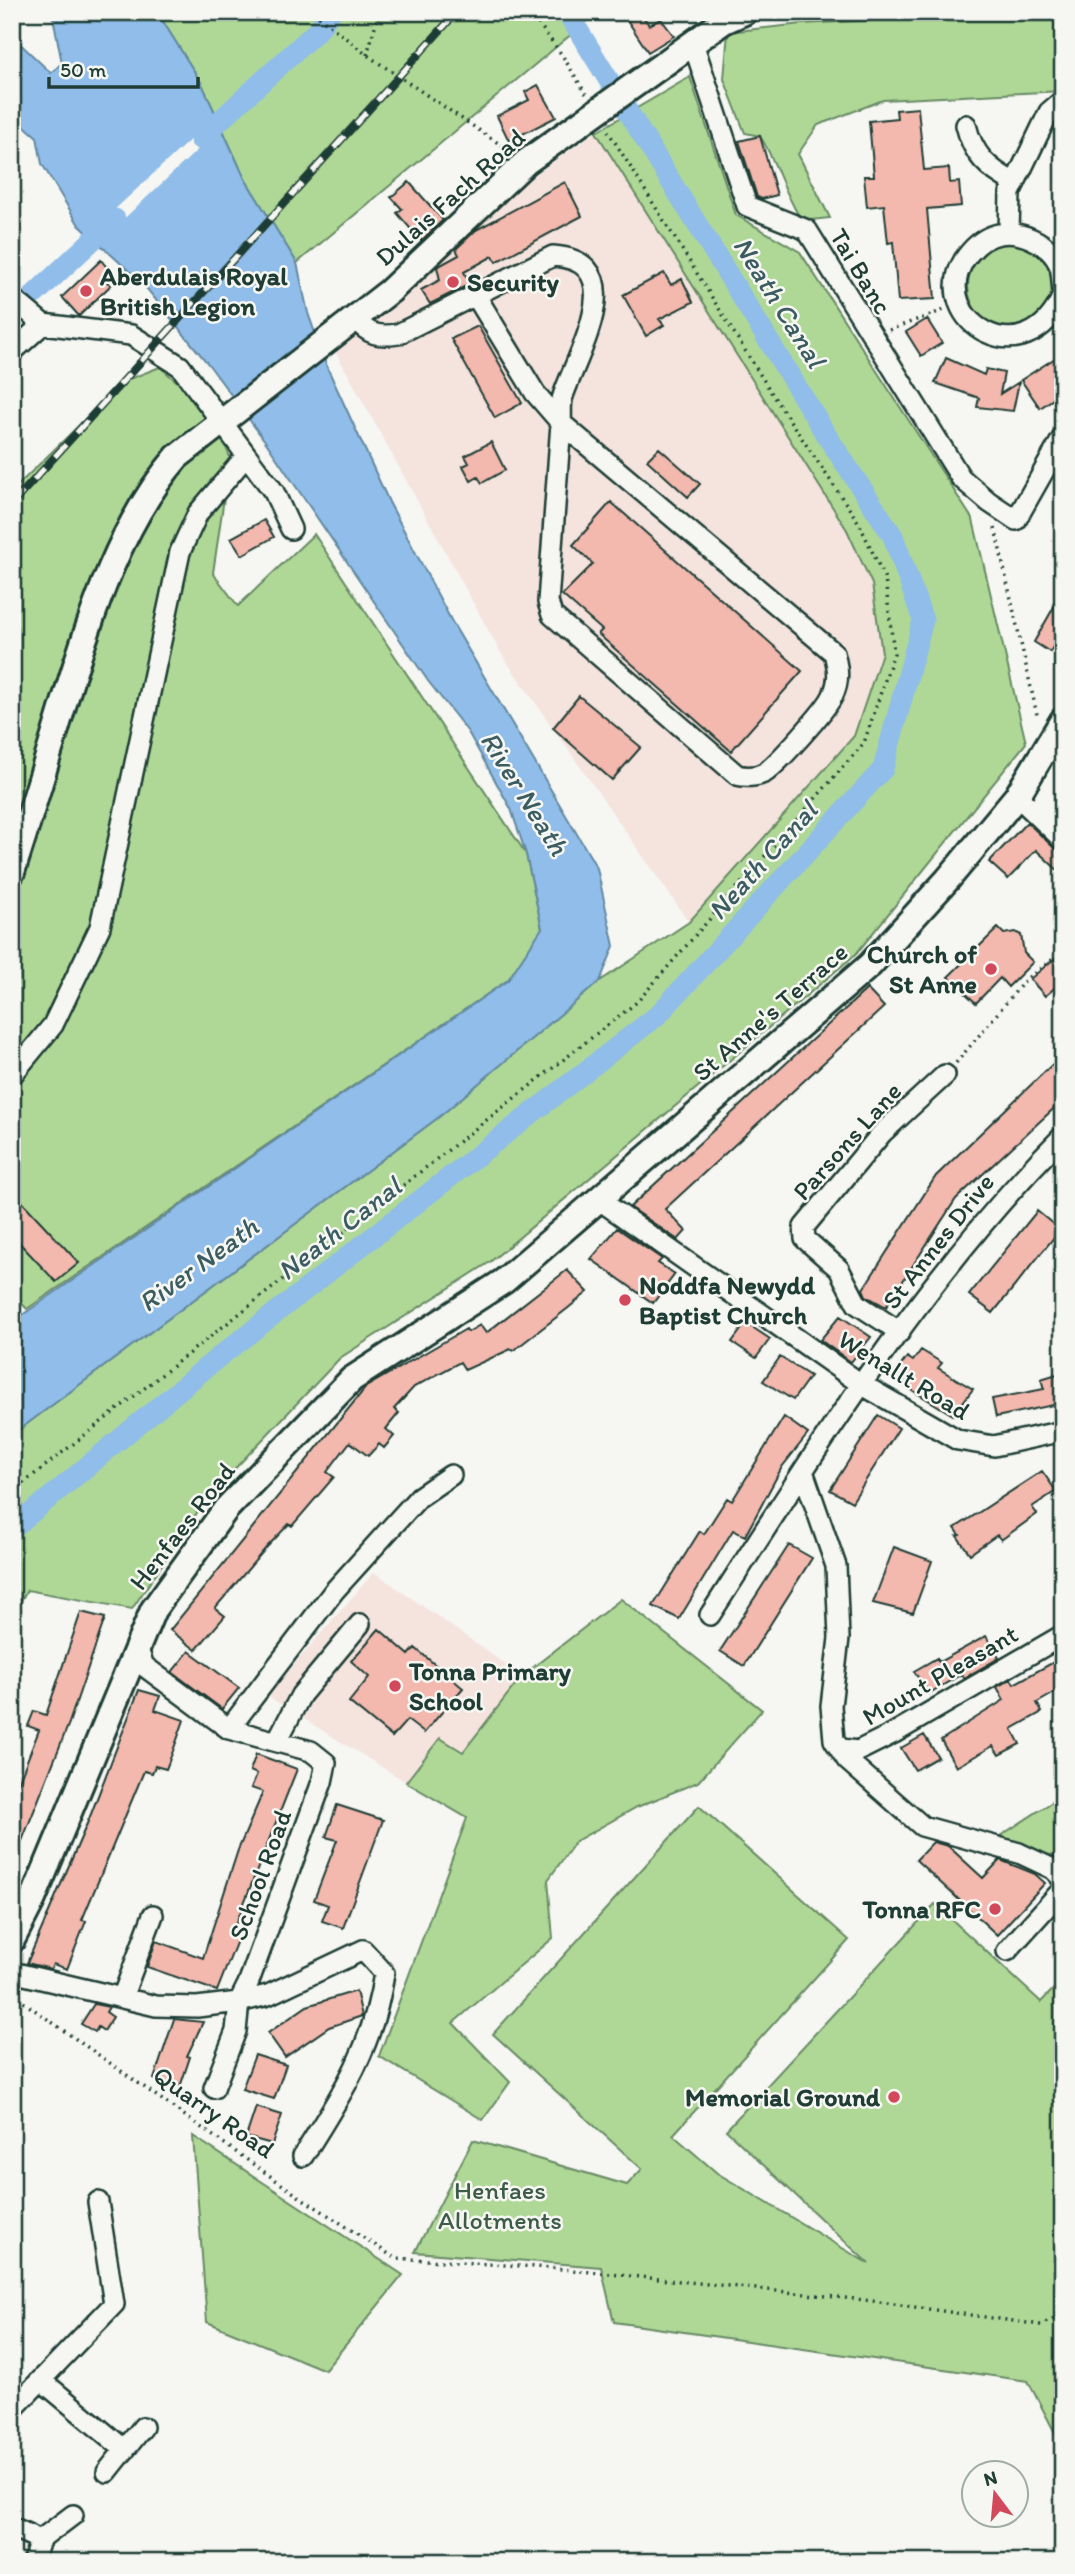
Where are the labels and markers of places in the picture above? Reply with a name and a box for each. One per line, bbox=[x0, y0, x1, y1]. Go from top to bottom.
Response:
place label: Aberdulais Royal British Legion bbox=[99, 260, 288, 322]
place label: Security bbox=[467, 266, 560, 298]
marker: Security bbox=[445, 274, 461, 290]
marker: Aberdulais Royal British Legion bbox=[78, 283, 94, 299]
place label: Church of St Anne bbox=[867, 938, 977, 1000]
marker: Church of St Anne bbox=[983, 961, 999, 977]
place label: Noddfa Newydd Baptist Church bbox=[639, 1269, 816, 1331]
marker: Noddfa Newydd Baptist Church bbox=[617, 1292, 633, 1308]
place label: Tonna Primary School bbox=[408, 1655, 572, 1717]
marker: Tonna Primary School bbox=[387, 1678, 403, 1694]
place label: Tonna RFC bbox=[861, 1893, 981, 1925]
marker: Tonna RFC bbox=[987, 1901, 1003, 1917]
place label: Memorial Ground bbox=[685, 2081, 881, 2113]
marker: Memorial Ground bbox=[886, 2089, 902, 2105]

